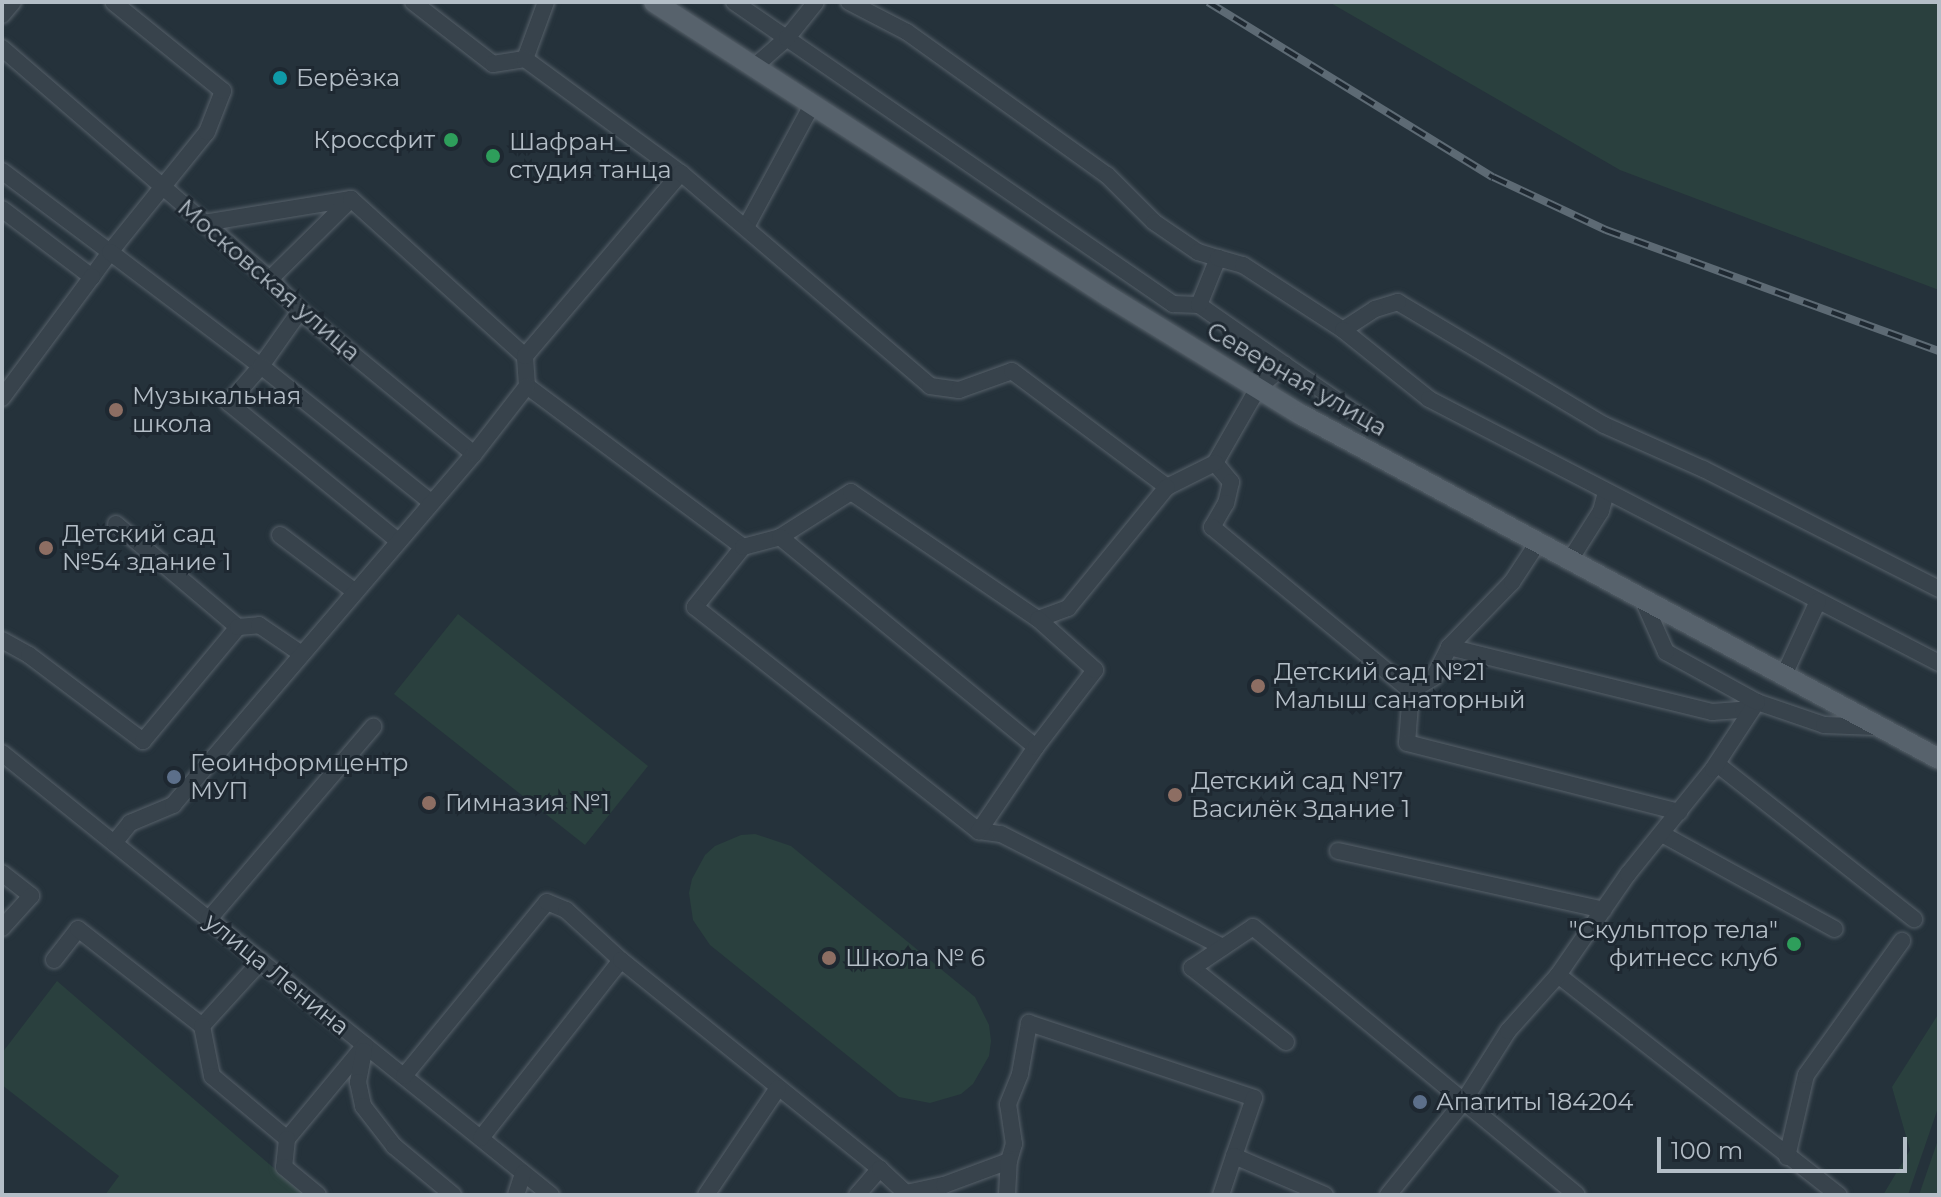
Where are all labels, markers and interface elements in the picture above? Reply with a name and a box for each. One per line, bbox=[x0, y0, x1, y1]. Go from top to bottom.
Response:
place label: Берёзка bbox=[296, 64, 400, 92]
marker: Берёзка bbox=[271, 69, 289, 87]
place label: Кроссфит bbox=[313, 126, 435, 154]
place label: Шафран_ студия танца bbox=[509, 128, 671, 184]
marker: Кроссфит bbox=[442, 131, 460, 149]
marker: Шафран_ студия танца bbox=[484, 147, 502, 165]
street label: Московская улица bbox=[172, 193, 366, 367]
street label: Северная улица bbox=[1202, 316, 1392, 442]
place label: Музыкальная школа bbox=[132, 382, 301, 438]
marker: Музыкальная школа bbox=[107, 401, 125, 419]
place label: Детский сад №54 здание 1 bbox=[62, 520, 231, 576]
marker: Детский сад №54 здание 1 bbox=[37, 539, 55, 557]
place label: Детский сад №21 Малыш санаторный bbox=[1274, 658, 1525, 714]
marker: Детский сад №21 Малыш санаторный bbox=[1249, 677, 1267, 695]
place label: Геоинформцентр МУП bbox=[190, 749, 408, 805]
place label: Детский сад №17 Василёк Здание 1 bbox=[1191, 767, 1410, 823]
marker: Геоинформцентр МУП bbox=[165, 768, 183, 786]
marker: Детский сад №17 Василёк Здание 1 bbox=[1166, 786, 1184, 804]
place label: Гимназия №1 bbox=[445, 789, 610, 817]
marker: Гимназия №1 bbox=[420, 794, 438, 812]
street label: улица Ленина bbox=[199, 907, 355, 1041]
place label: "Скульптор тела" фитнесс клуб bbox=[1569, 916, 1778, 972]
marker: "Скульптор тела" фитнесс клуб bbox=[1785, 935, 1803, 953]
place label: Школа № 6 bbox=[845, 944, 985, 972]
marker: Школа № 6 bbox=[820, 949, 838, 967]
place label: Апатиты 184204 bbox=[1436, 1088, 1633, 1116]
marker: Апатиты 184204 bbox=[1411, 1093, 1429, 1111]
scale bar bbox=[1661, 1121, 1911, 1171]
text: 100 m bbox=[1671, 1136, 1743, 1165]

